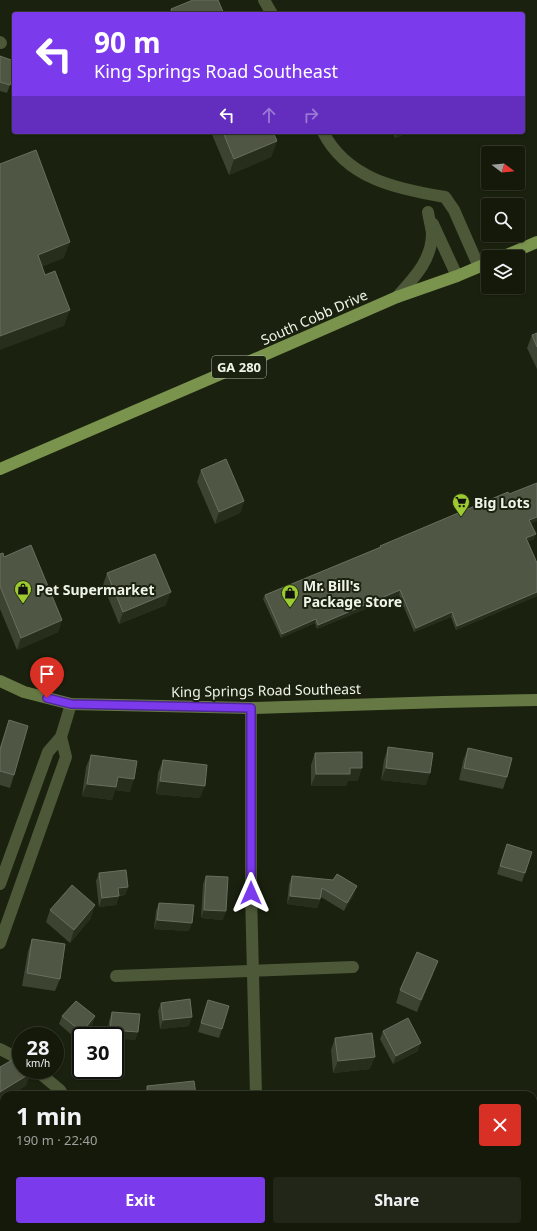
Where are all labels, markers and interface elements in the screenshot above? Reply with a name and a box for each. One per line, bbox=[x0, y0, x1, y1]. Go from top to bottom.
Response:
text: 90 m bbox=[94, 23, 161, 61]
icon: left bbox=[28, 28, 80, 80]
text: King Springs Road Southeast bbox=[94, 59, 338, 83]
icon: left bbox=[216, 104, 238, 126]
icon: ahead bbox=[258, 104, 280, 126]
icon: right bbox=[300, 104, 322, 126]
north arrow bbox=[481, 146, 525, 190]
map controls bbox=[481, 146, 525, 294]
button: search bbox=[481, 198, 525, 242]
button: layers bbox=[481, 250, 525, 294]
street label: South Cobb Drive bbox=[258, 285, 370, 349]
road number: GA 280 bbox=[212, 356, 266, 378]
supermarket icon: Big Lots bbox=[451, 492, 471, 517]
place label: Big Lots bbox=[474, 493, 530, 512]
place label: Mr. Bill's Package Store bbox=[303, 576, 402, 611]
shop icon: Pet Supermarket bbox=[13, 579, 33, 604]
place label: Pet Supermarket bbox=[36, 580, 154, 599]
shop icon: Mr. Bill's Package Store bbox=[280, 583, 300, 608]
pin bbox=[30, 657, 64, 698]
icon: arrive bbox=[36, 663, 58, 685]
street label: King Springs Road Southeast bbox=[171, 679, 361, 701]
position arrow bbox=[230, 872, 272, 914]
speed limit sign: 30 bbox=[72, 1027, 124, 1079]
text: 28 bbox=[27, 1034, 49, 1061]
text: km/h bbox=[26, 1056, 50, 1070]
text: 1 min bbox=[16, 1099, 82, 1132]
button: close bbox=[479, 1104, 521, 1146]
text: 190 m · 22:40 bbox=[16, 1131, 97, 1149]
button: Exit bbox=[16, 1177, 265, 1223]
button: Share bbox=[273, 1177, 521, 1223]

